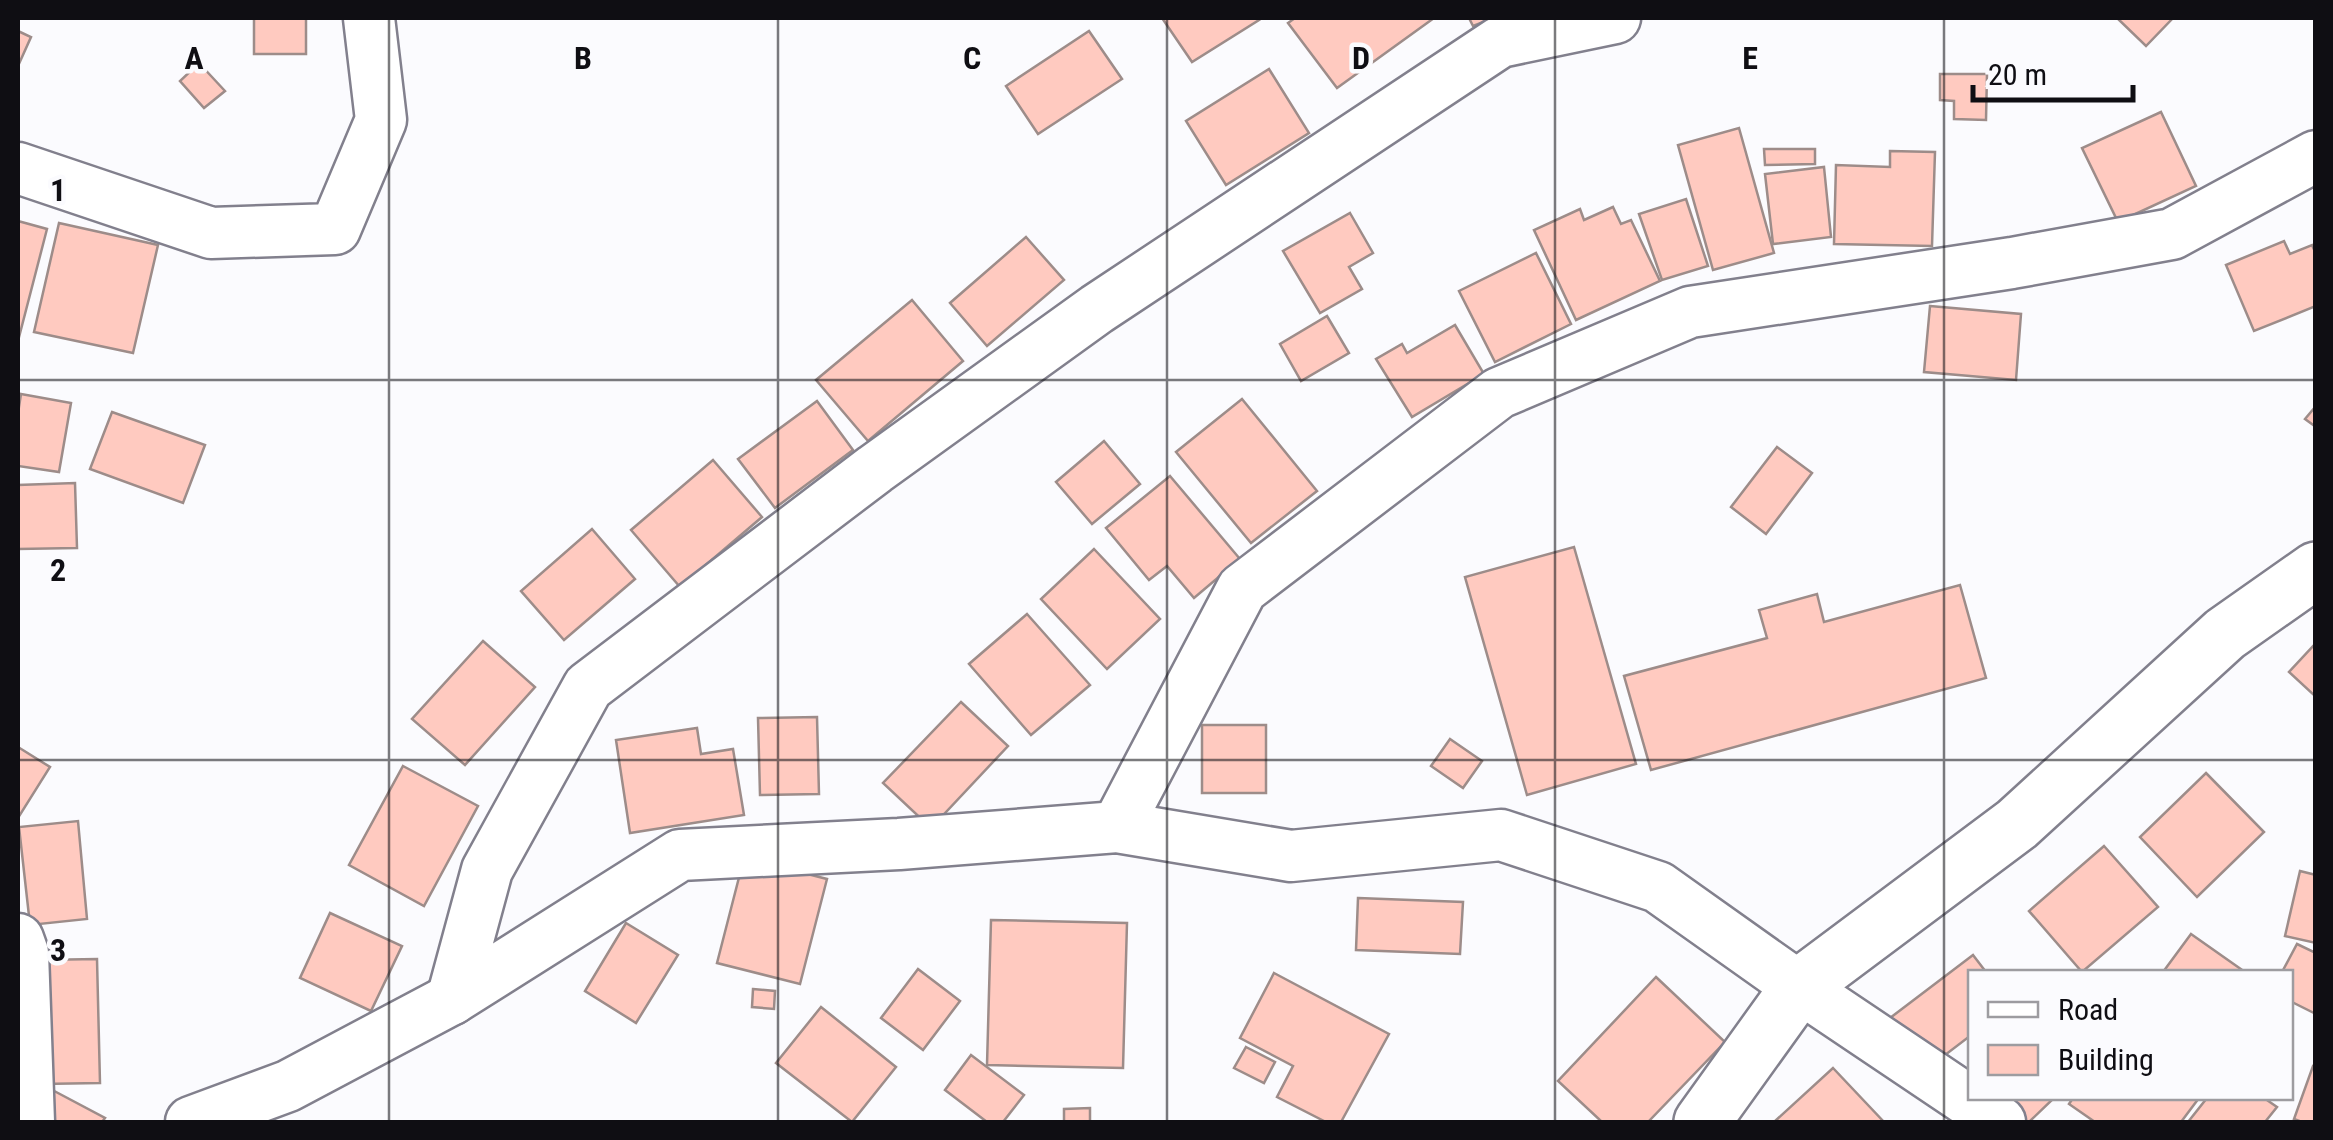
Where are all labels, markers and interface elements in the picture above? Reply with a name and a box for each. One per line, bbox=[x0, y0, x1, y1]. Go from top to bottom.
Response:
text: A bbox=[184, 39, 204, 77]
text: B bbox=[574, 39, 592, 77]
text: C bbox=[963, 39, 981, 77]
text: D bbox=[1352, 39, 1370, 77]
text: E bbox=[1742, 39, 1758, 77]
scale bar bbox=[1973, 40, 2133, 102]
text: 20 m bbox=[1988, 57, 2047, 92]
text: 1 bbox=[50, 171, 66, 209]
text: 2 bbox=[50, 551, 66, 589]
text: 3 bbox=[50, 931, 66, 969]
legend bbox=[1968, 970, 2293, 1100]
text: Road bbox=[2058, 992, 2118, 1027]
text: Building bbox=[2058, 1042, 2154, 1077]

